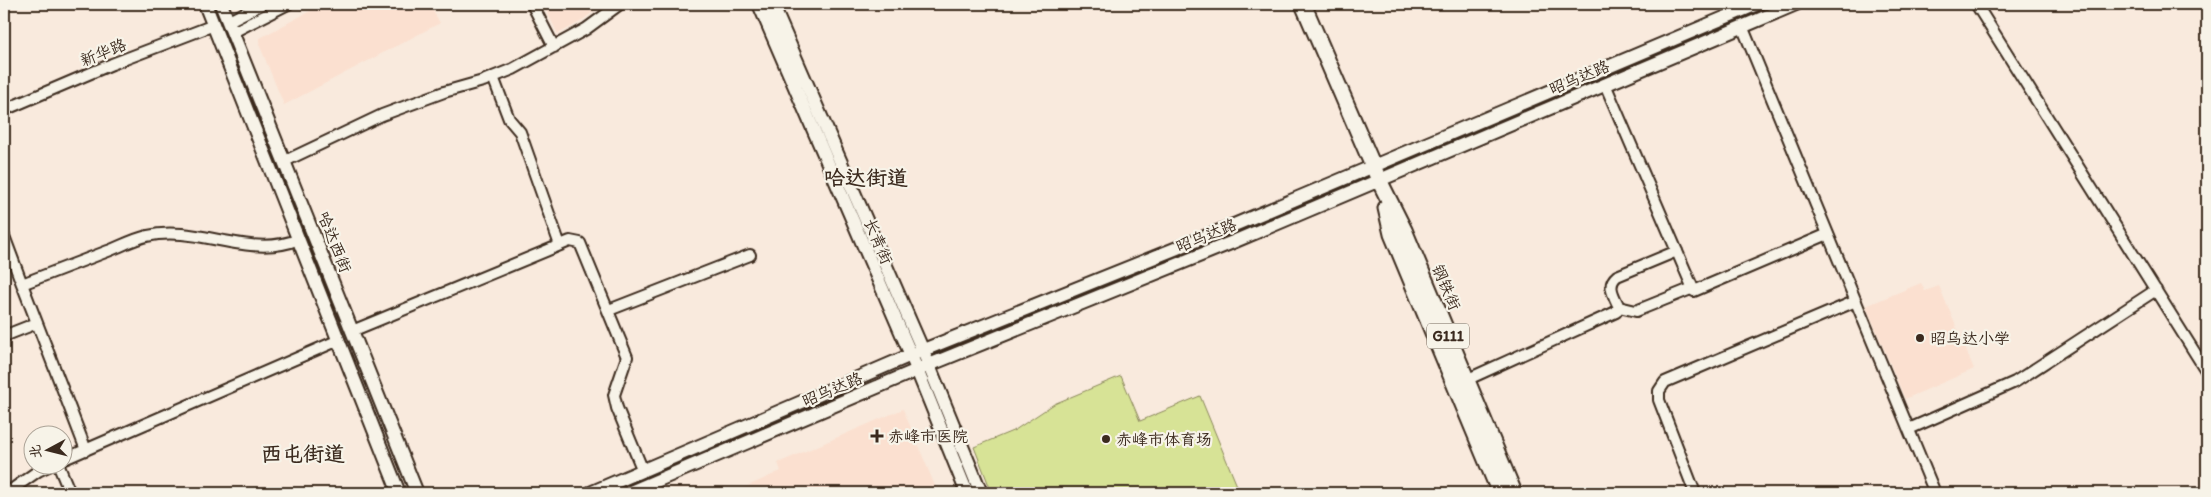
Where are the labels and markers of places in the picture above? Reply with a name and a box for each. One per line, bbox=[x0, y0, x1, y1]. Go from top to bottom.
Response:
place label: 昭乌达小学 bbox=[1930, 329, 2010, 348]
marker: 昭乌达小学 bbox=[1914, 332, 1926, 344]
place label: 赤峰市医院 bbox=[888, 427, 968, 446]
marker: 赤峰市医院 bbox=[870, 429, 884, 443]
place label: 赤峰市体育场 bbox=[1116, 430, 1212, 449]
marker: 赤峰市体育场 bbox=[1100, 433, 1112, 445]

